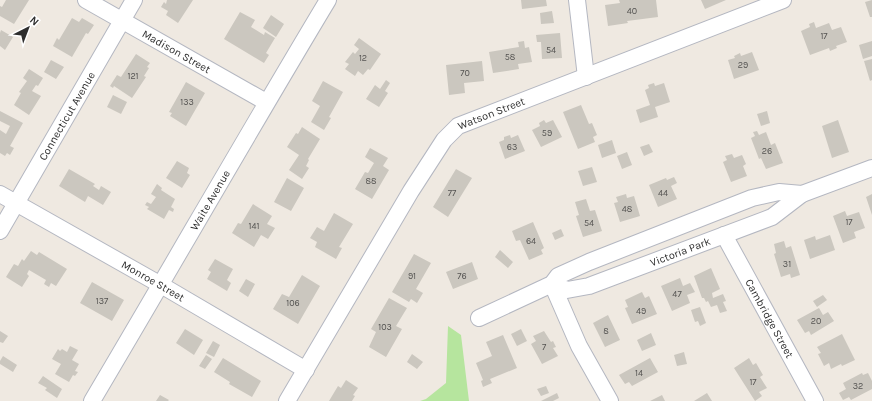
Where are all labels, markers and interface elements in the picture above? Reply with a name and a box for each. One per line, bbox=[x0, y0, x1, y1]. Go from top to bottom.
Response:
house number: 40 bbox=[627, 6, 637, 16]
north arrow bbox=[8, 8, 48, 48]
text: N bbox=[27, 13, 42, 28]
street label: Madison Street bbox=[140, 27, 213, 76]
house number: 17 bbox=[820, 31, 828, 41]
house number: 54 bbox=[546, 45, 556, 55]
house number: 58 bbox=[505, 52, 516, 62]
house number: 12 bbox=[359, 53, 367, 63]
house number: 29 bbox=[738, 60, 748, 70]
house number: 70 bbox=[460, 68, 470, 78]
street label: Connecticut Avenue bbox=[36, 69, 98, 163]
house number: 121 bbox=[127, 71, 139, 81]
street label: Watson Street bbox=[456, 94, 527, 132]
house number: 133 bbox=[180, 97, 194, 107]
house number: 59 bbox=[542, 128, 552, 138]
house number: 63 bbox=[507, 142, 517, 152]
house number: 26 bbox=[762, 146, 772, 156]
street label: Waite Avenue bbox=[187, 167, 233, 232]
house number: 88 bbox=[365, 176, 377, 186]
house number: 77 bbox=[448, 188, 457, 198]
house number: 44 bbox=[658, 188, 668, 198]
house number: 48 bbox=[622, 204, 633, 214]
house number: 17 bbox=[845, 217, 853, 227]
house number: 54 bbox=[584, 218, 594, 228]
house number: 141 bbox=[249, 221, 260, 231]
street label: Victoria Park bbox=[648, 234, 712, 269]
house number: 64 bbox=[526, 236, 536, 246]
street label: Monroe Street bbox=[119, 258, 187, 304]
house number: 31 bbox=[783, 259, 791, 269]
house number: 91 bbox=[408, 271, 416, 281]
house number: 76 bbox=[457, 271, 467, 281]
street label: Cambridge Street bbox=[743, 277, 797, 360]
house number: 47 bbox=[672, 289, 682, 299]
house number: 137 bbox=[96, 296, 109, 306]
house number: 106 bbox=[286, 298, 300, 308]
house number: 49 bbox=[636, 306, 646, 316]
house number: 20 bbox=[811, 316, 821, 326]
house number: 103 bbox=[378, 322, 392, 332]
house number: 8 bbox=[603, 326, 609, 336]
house number: 7 bbox=[542, 342, 547, 352]
house number: 14 bbox=[635, 368, 643, 378]
house number: 17 bbox=[749, 377, 757, 387]
house number: 32 bbox=[853, 381, 863, 391]

